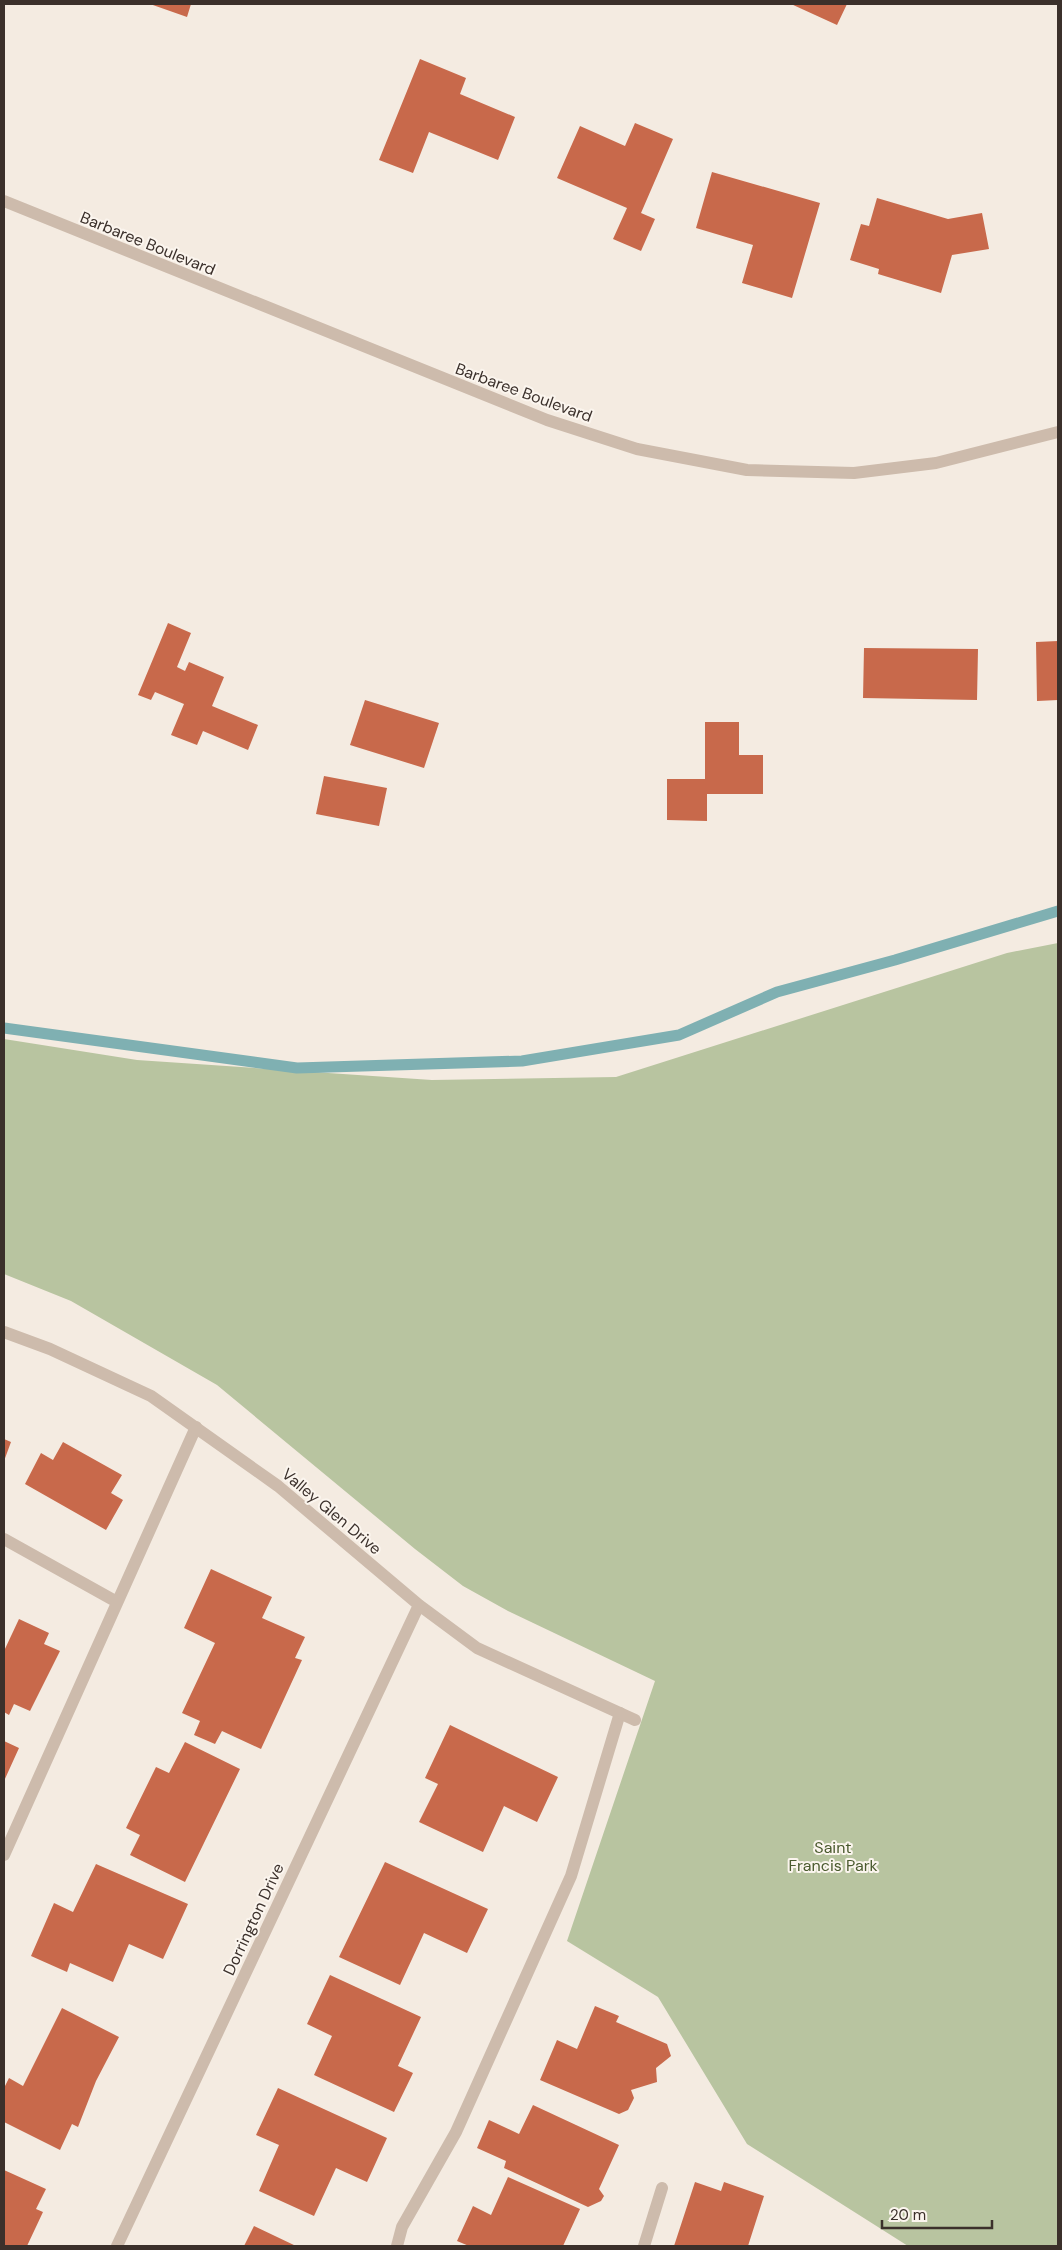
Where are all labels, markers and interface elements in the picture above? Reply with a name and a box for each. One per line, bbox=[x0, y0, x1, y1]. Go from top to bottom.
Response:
street label: Barbaree Boulevard bbox=[77, 207, 219, 280]
street label: Barbaree Boulevard bbox=[453, 358, 595, 427]
street label: Valley Glen Drive bbox=[278, 1464, 386, 1559]
park label: Saint Francis Park bbox=[788, 1837, 878, 1876]
street label: Dorrington Drive bbox=[218, 1860, 289, 1979]
scale bar bbox=[882, 2198, 992, 2230]
text: 20 m bbox=[890, 2205, 926, 2225]

